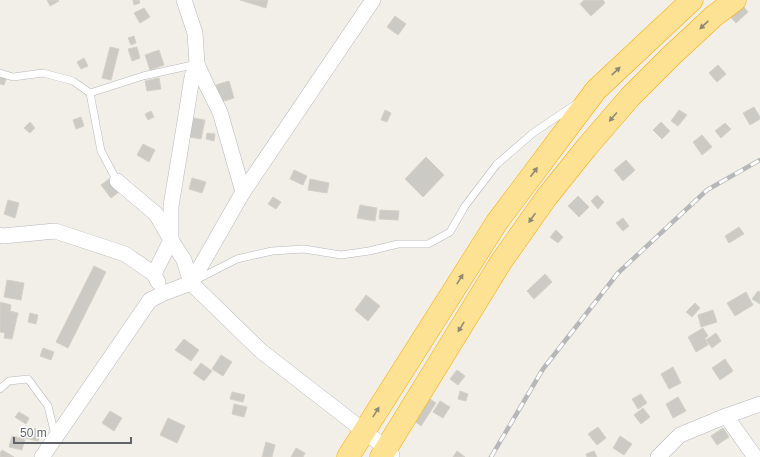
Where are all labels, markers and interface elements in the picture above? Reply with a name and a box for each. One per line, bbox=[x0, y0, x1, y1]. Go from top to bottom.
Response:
one-way arrow bbox=[699, 20, 710, 29]
one-way arrow bbox=[611, 66, 621, 76]
one-way arrow bbox=[608, 111, 617, 122]
one-way arrow bbox=[530, 166, 538, 177]
one-way arrow bbox=[528, 213, 536, 223]
one-way arrow bbox=[457, 273, 464, 285]
one-way arrow bbox=[457, 322, 465, 332]
one-way arrow bbox=[372, 406, 379, 418]
scale bar bbox=[14, 419, 131, 445]
text: 50 m bbox=[20, 426, 47, 440]

